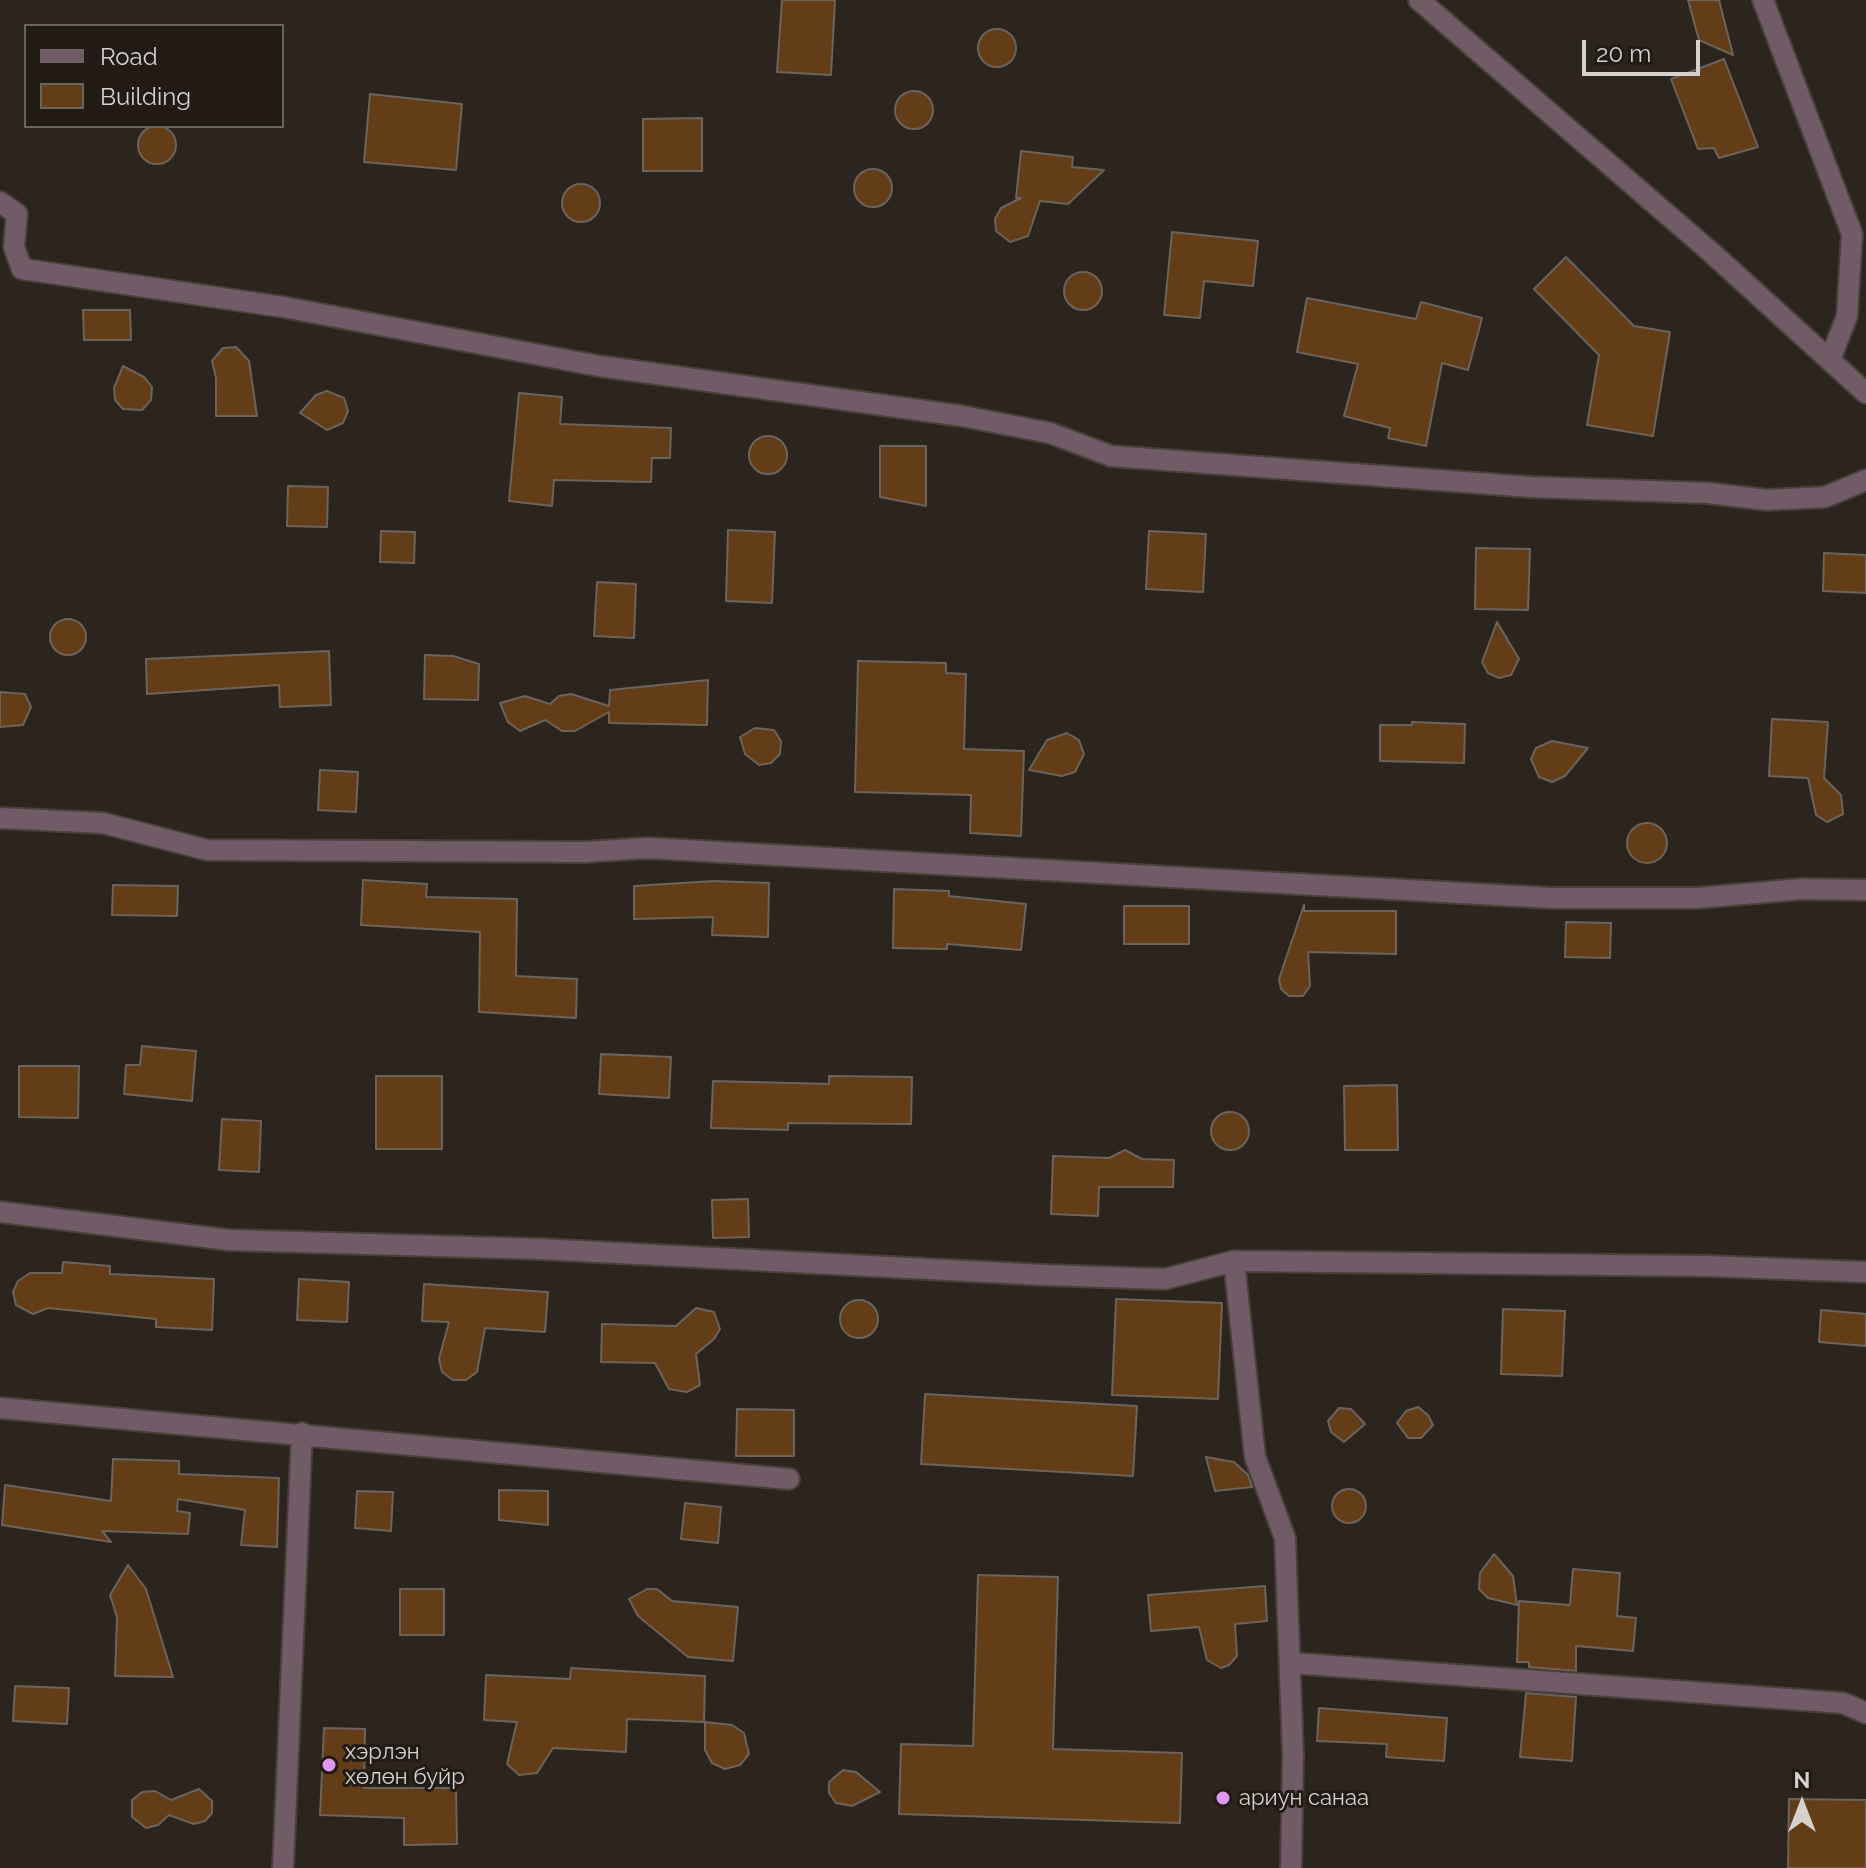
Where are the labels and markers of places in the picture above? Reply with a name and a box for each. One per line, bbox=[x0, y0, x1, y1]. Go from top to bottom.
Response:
place label: хэрлэн хөлөн буйр bbox=[345, 1739, 465, 1790]
marker: хэрлэн хөлөн буйр bbox=[320, 1756, 338, 1774]
place label: ариун санаа bbox=[1239, 1785, 1369, 1811]
marker: ариун санаа bbox=[1214, 1789, 1232, 1807]

